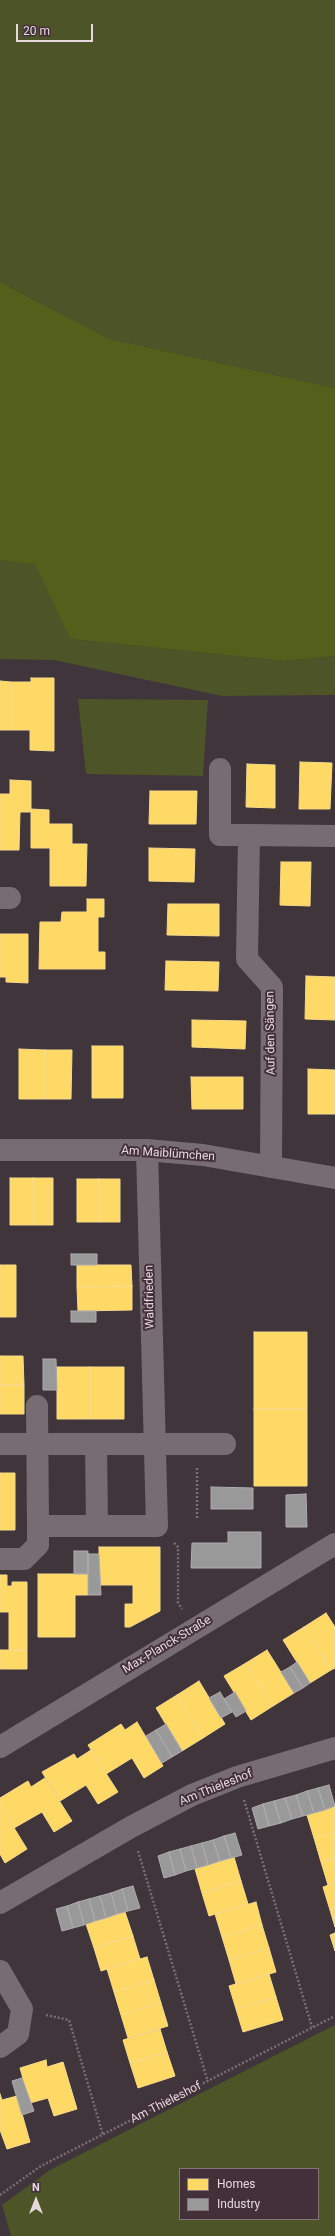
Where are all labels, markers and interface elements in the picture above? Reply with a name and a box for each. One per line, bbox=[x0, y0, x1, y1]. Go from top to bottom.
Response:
scale bar bbox=[18, 16, 95, 42]
text: 20 m bbox=[23, 24, 50, 38]
street label: Auf den Sängen bbox=[263, 991, 279, 1075]
street label: Am Maiblümchen bbox=[121, 1144, 215, 1164]
street label: Waldfrieden bbox=[142, 1265, 158, 1329]
street label: Max-Planck-Straße bbox=[120, 1613, 214, 1677]
street label: Am Thieleshof bbox=[177, 1767, 255, 1809]
street label: Am Thieleshof bbox=[128, 2079, 204, 2127]
legend bbox=[179, 2168, 319, 2220]
text: Homes bbox=[217, 2177, 255, 2191]
north arrow bbox=[16, 2180, 56, 2220]
text: N bbox=[32, 2181, 40, 2194]
text: Industry bbox=[217, 2197, 260, 2211]

